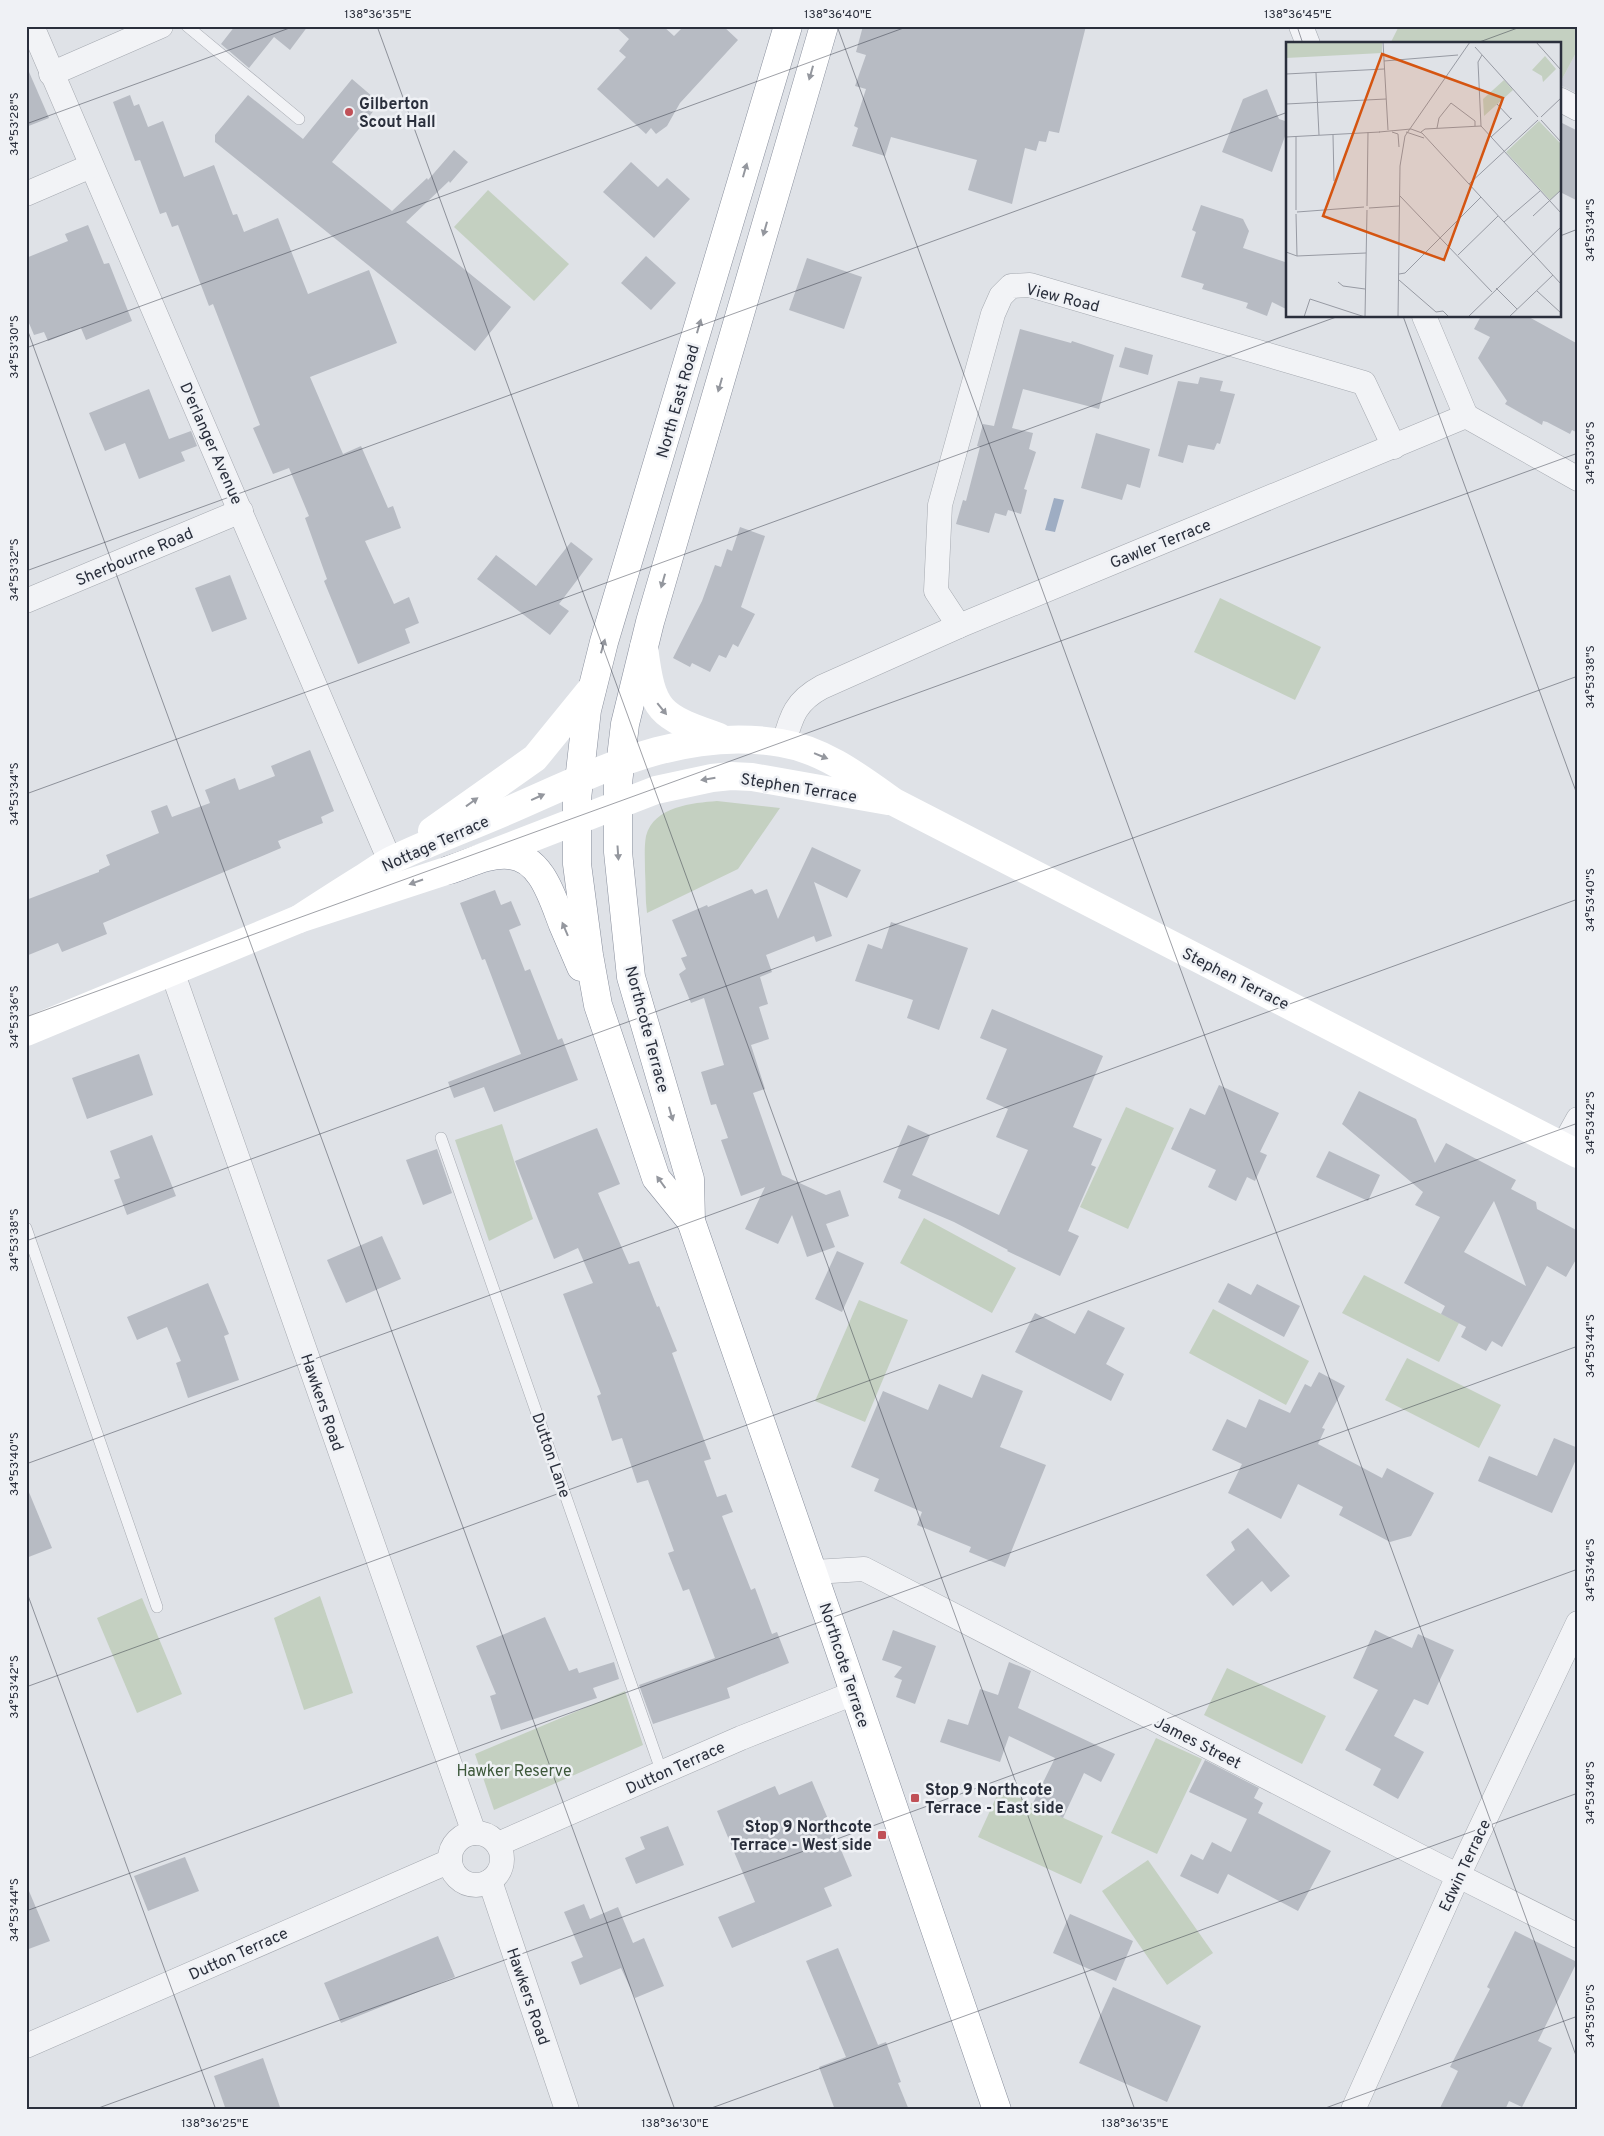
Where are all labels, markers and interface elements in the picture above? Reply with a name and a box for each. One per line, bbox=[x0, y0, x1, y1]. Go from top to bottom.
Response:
text: 138°36'35"E bbox=[344, 7, 412, 23]
text: 138°36'40"E bbox=[804, 7, 872, 23]
text: 138°36'45"E bbox=[1264, 7, 1332, 23]
inset map bbox=[1286, 42, 1562, 318]
one-way arrow bbox=[806, 66, 814, 81]
text: 34°53'28"S bbox=[7, 92, 23, 156]
place label: Gilberton Scout Hall bbox=[359, 95, 436, 133]
marker: Gilberton Scout Hall bbox=[343, 106, 355, 118]
one-way arrow bbox=[742, 162, 750, 177]
text: 34°53'34"S bbox=[1583, 198, 1599, 262]
one-way arrow bbox=[761, 222, 769, 237]
street label: View Road bbox=[1024, 280, 1101, 318]
text: 34°53'30"S bbox=[7, 315, 23, 379]
one-way arrow bbox=[696, 318, 704, 333]
street label: North East Road bbox=[653, 342, 705, 461]
one-way arrow bbox=[715, 378, 723, 393]
street label: D'erlanger Avenue bbox=[174, 380, 246, 508]
text: 34°53'36"S bbox=[1583, 421, 1599, 485]
street label: Gawler Terrace bbox=[1107, 516, 1214, 574]
street label: Sherbourne Road bbox=[73, 524, 197, 592]
text: 34°53'32"S bbox=[7, 538, 23, 602]
one-way arrow bbox=[658, 573, 666, 588]
one-way arrow bbox=[599, 638, 607, 653]
text: 34°53'38"S bbox=[1583, 645, 1599, 709]
one-way arrow bbox=[657, 703, 668, 716]
one-way arrow bbox=[814, 752, 829, 760]
text: 34°53'34"S bbox=[7, 762, 23, 826]
street label: Stephen Terrace bbox=[739, 770, 858, 808]
one-way arrow bbox=[700, 775, 716, 783]
one-way arrow bbox=[531, 793, 545, 801]
one-way arrow bbox=[466, 797, 479, 807]
street label: Nottage Terrace bbox=[379, 812, 493, 877]
one-way arrow bbox=[615, 845, 623, 861]
text: 34°53'40"S bbox=[1583, 868, 1599, 932]
one-way arrow bbox=[409, 878, 424, 886]
one-way arrow bbox=[560, 921, 568, 936]
street label: Stephen Terrace bbox=[1178, 944, 1292, 1015]
street label: Northcote Terrace bbox=[620, 964, 673, 1095]
text: 34°53'36"S bbox=[7, 985, 23, 1049]
text: 34°53'42"S bbox=[1583, 1091, 1599, 1155]
one-way arrow bbox=[667, 1107, 675, 1122]
one-way arrow bbox=[656, 1176, 666, 1189]
text: 34°53'38"S bbox=[7, 1208, 23, 1272]
text: 34°53'44"S bbox=[1583, 1314, 1599, 1378]
street label: Hawkers Road bbox=[295, 1351, 347, 1454]
street label: Dutton Lane bbox=[526, 1410, 574, 1501]
text: 34°53'40"S bbox=[7, 1432, 23, 1496]
text: 34°53'46"S bbox=[1583, 1538, 1599, 1602]
street label: Northcote Terrace bbox=[813, 1601, 873, 1731]
text: 34°53'42"S bbox=[7, 1655, 23, 1719]
street label: James Street bbox=[1150, 1713, 1244, 1774]
street label: Dutton Terrace bbox=[623, 1738, 729, 1800]
text: 34°53'48"S bbox=[1583, 1761, 1599, 1825]
park label: Hawker Reserve bbox=[456, 1762, 572, 1782]
place label: Stop 9 Northcote Terrace - East side bbox=[925, 1781, 1064, 1819]
marker: Stop 9 Northcote Terrace - East side bbox=[909, 1792, 921, 1804]
street label: Edwin Terrace bbox=[1436, 1816, 1496, 1915]
place label: Stop 9 Northcote Terrace - West side bbox=[731, 1818, 872, 1856]
marker: Stop 9 Northcote Terrace - West side bbox=[876, 1829, 888, 1841]
text: 34°53'44"S bbox=[7, 1878, 23, 1942]
street label: Dutton Terrace bbox=[186, 1924, 292, 1986]
street label: Hawkers Road bbox=[501, 1945, 553, 2048]
text: 34°53'50"S bbox=[1583, 1984, 1599, 2048]
text: 138°36'25"E bbox=[181, 2116, 249, 2132]
text: 138°36'30"E bbox=[641, 2116, 709, 2132]
text: 138°36'35"E bbox=[1101, 2116, 1169, 2132]

